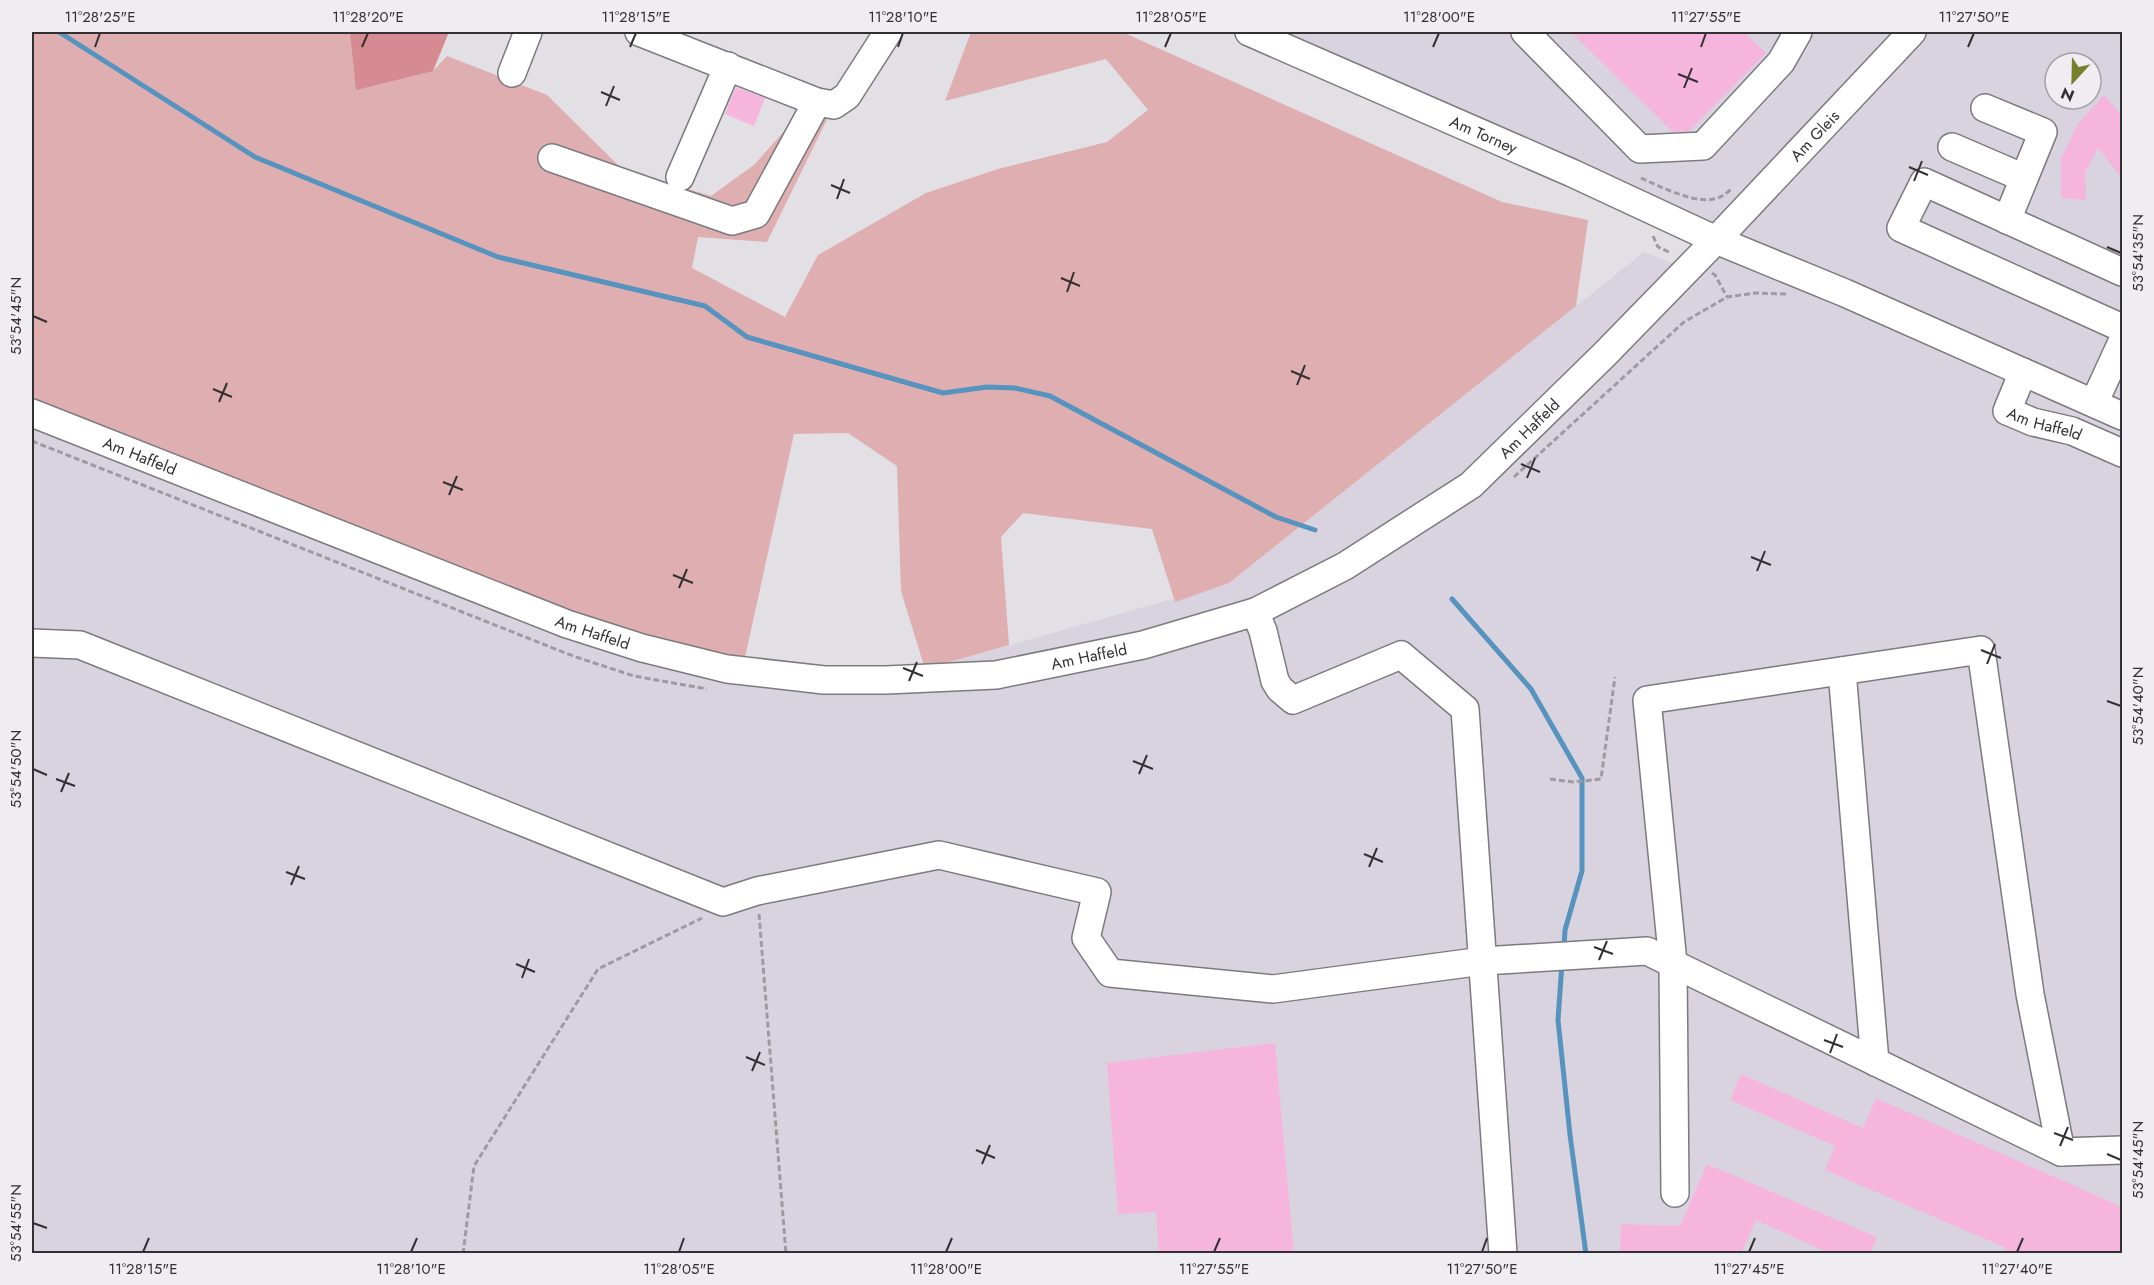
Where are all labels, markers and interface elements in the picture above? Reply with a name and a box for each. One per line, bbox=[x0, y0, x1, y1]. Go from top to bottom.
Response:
text: 11°28'25"E bbox=[65, 6, 135, 28]
text: 11°28'20"E bbox=[332, 6, 404, 28]
text: 11°28'15"E bbox=[601, 6, 671, 28]
text: 11°28'10"E bbox=[868, 6, 938, 28]
text: 11°28'05"E bbox=[1135, 6, 1207, 28]
text: 11°28'00"E bbox=[1403, 6, 1475, 28]
text: 11°27'55"E bbox=[1671, 6, 1741, 28]
text: 11°27'50"E bbox=[1938, 6, 2010, 28]
north arrow bbox=[2043, 51, 2103, 111]
text: N bbox=[2057, 81, 2078, 107]
street label: Am Gleis bbox=[1785, 105, 1845, 167]
street label: Am Torney bbox=[1446, 110, 1522, 160]
text: 53°54'35"N bbox=[2127, 214, 2149, 292]
text: 53°54'45"N bbox=[5, 277, 27, 355]
street label: Am Haffeld bbox=[1494, 393, 1565, 464]
street label: Am Haffeld bbox=[2003, 401, 2086, 446]
street label: Am Haffeld bbox=[100, 431, 180, 481]
street label: Am Haffeld bbox=[552, 609, 633, 655]
street label: Am Haffeld bbox=[1049, 638, 1129, 676]
text: 53°54'40"N bbox=[2127, 667, 2149, 745]
text: 53°54'50"N bbox=[5, 730, 27, 808]
text: 53°54'45"N bbox=[2127, 1121, 2149, 1199]
text: 53°54'55"N bbox=[5, 1184, 27, 1262]
text: 11°28'15"E bbox=[108, 1258, 178, 1280]
text: 11°28'10"E bbox=[376, 1258, 446, 1280]
text: 11°28'05"E bbox=[643, 1258, 715, 1280]
text: 11°28'00"E bbox=[910, 1258, 982, 1280]
text: 11°27'55"E bbox=[1179, 1258, 1249, 1280]
text: 11°27'50"E bbox=[1446, 1258, 1518, 1280]
text: 11°27'45"E bbox=[1714, 1258, 1784, 1280]
text: 11°27'40"E bbox=[1981, 1258, 2053, 1280]

